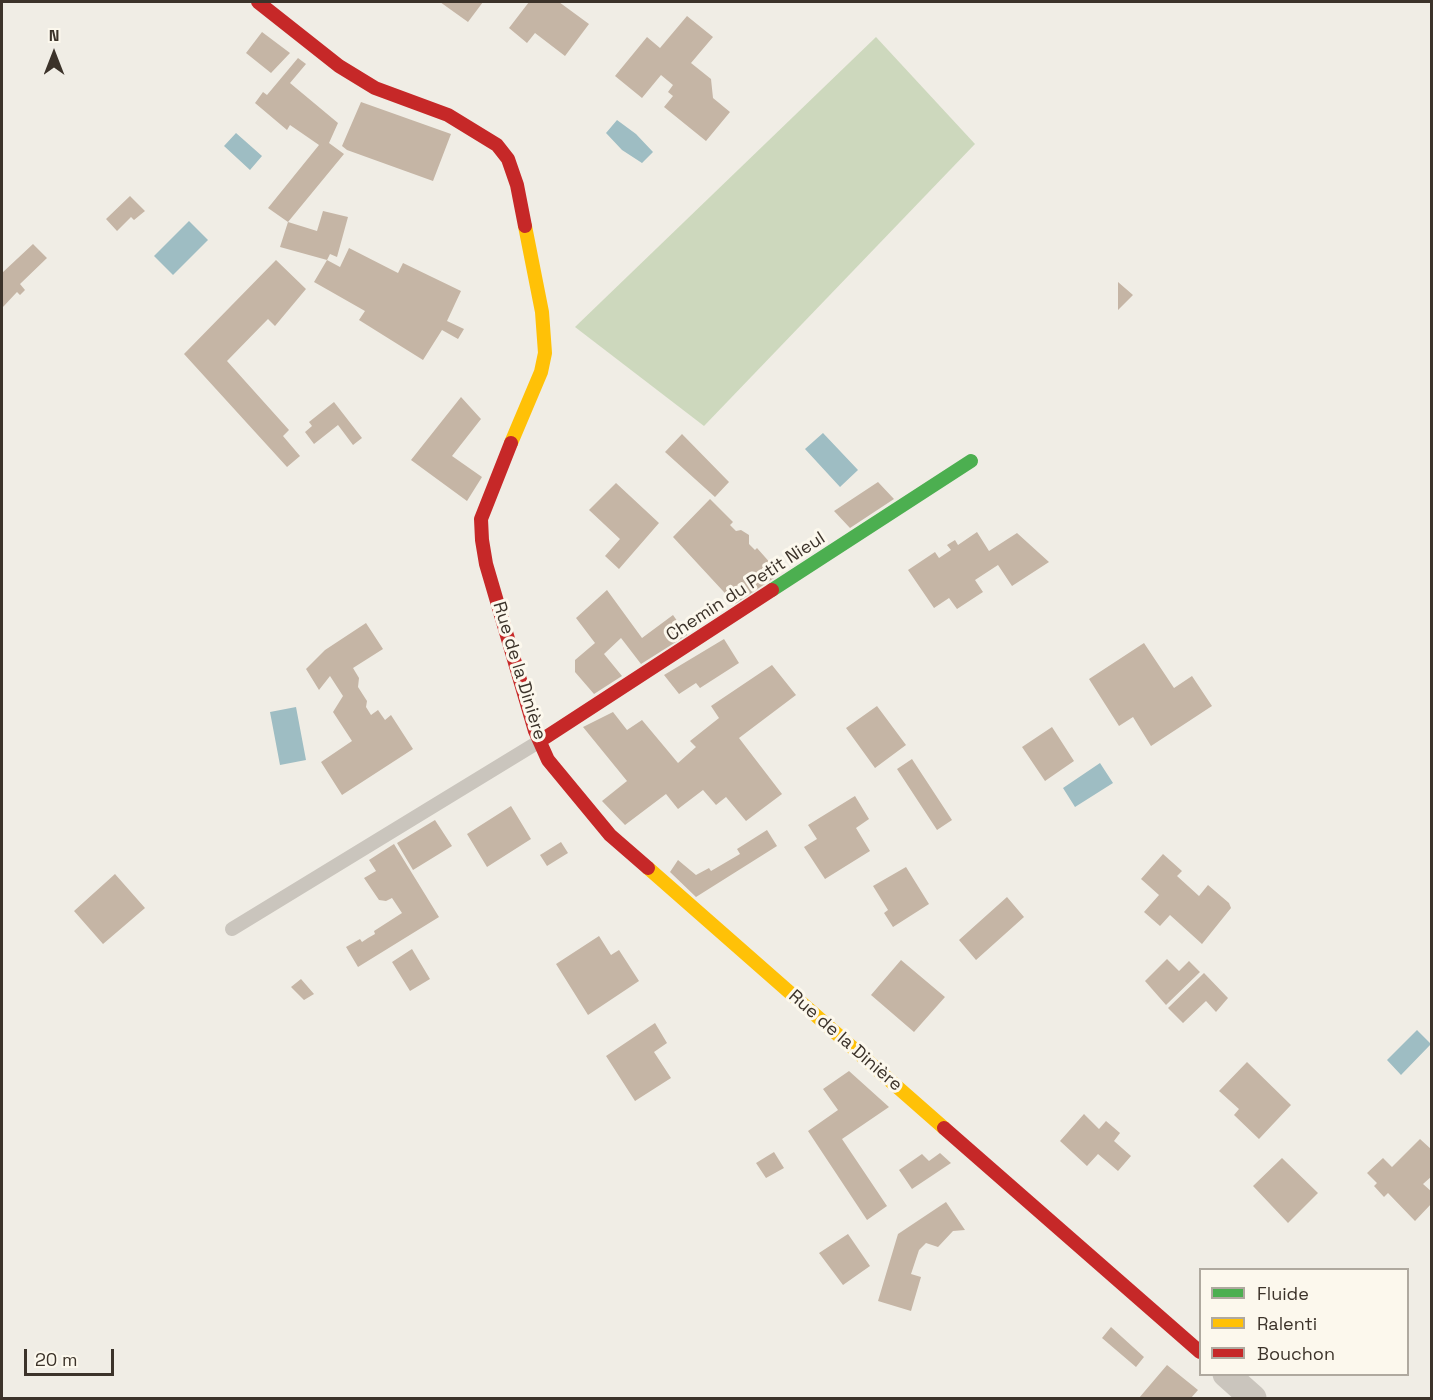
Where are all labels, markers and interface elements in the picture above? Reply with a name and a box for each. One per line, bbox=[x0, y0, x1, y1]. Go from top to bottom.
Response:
north arrow bbox=[24, 24, 84, 84]
text: N bbox=[49, 25, 59, 46]
street label: Chemin du Petit Nieul bbox=[663, 528, 829, 646]
street label: Rue de la Dinière bbox=[488, 599, 550, 743]
street label: Rue de la Dinière bbox=[784, 986, 906, 1096]
legend bbox=[1199, 1268, 1409, 1376]
text: Fluide bbox=[1257, 1282, 1309, 1305]
text: Ralenti bbox=[1257, 1312, 1317, 1335]
scale bar bbox=[27, 1337, 117, 1375]
text: Bouchon bbox=[1257, 1342, 1335, 1365]
text: 20 m bbox=[35, 1348, 78, 1371]

